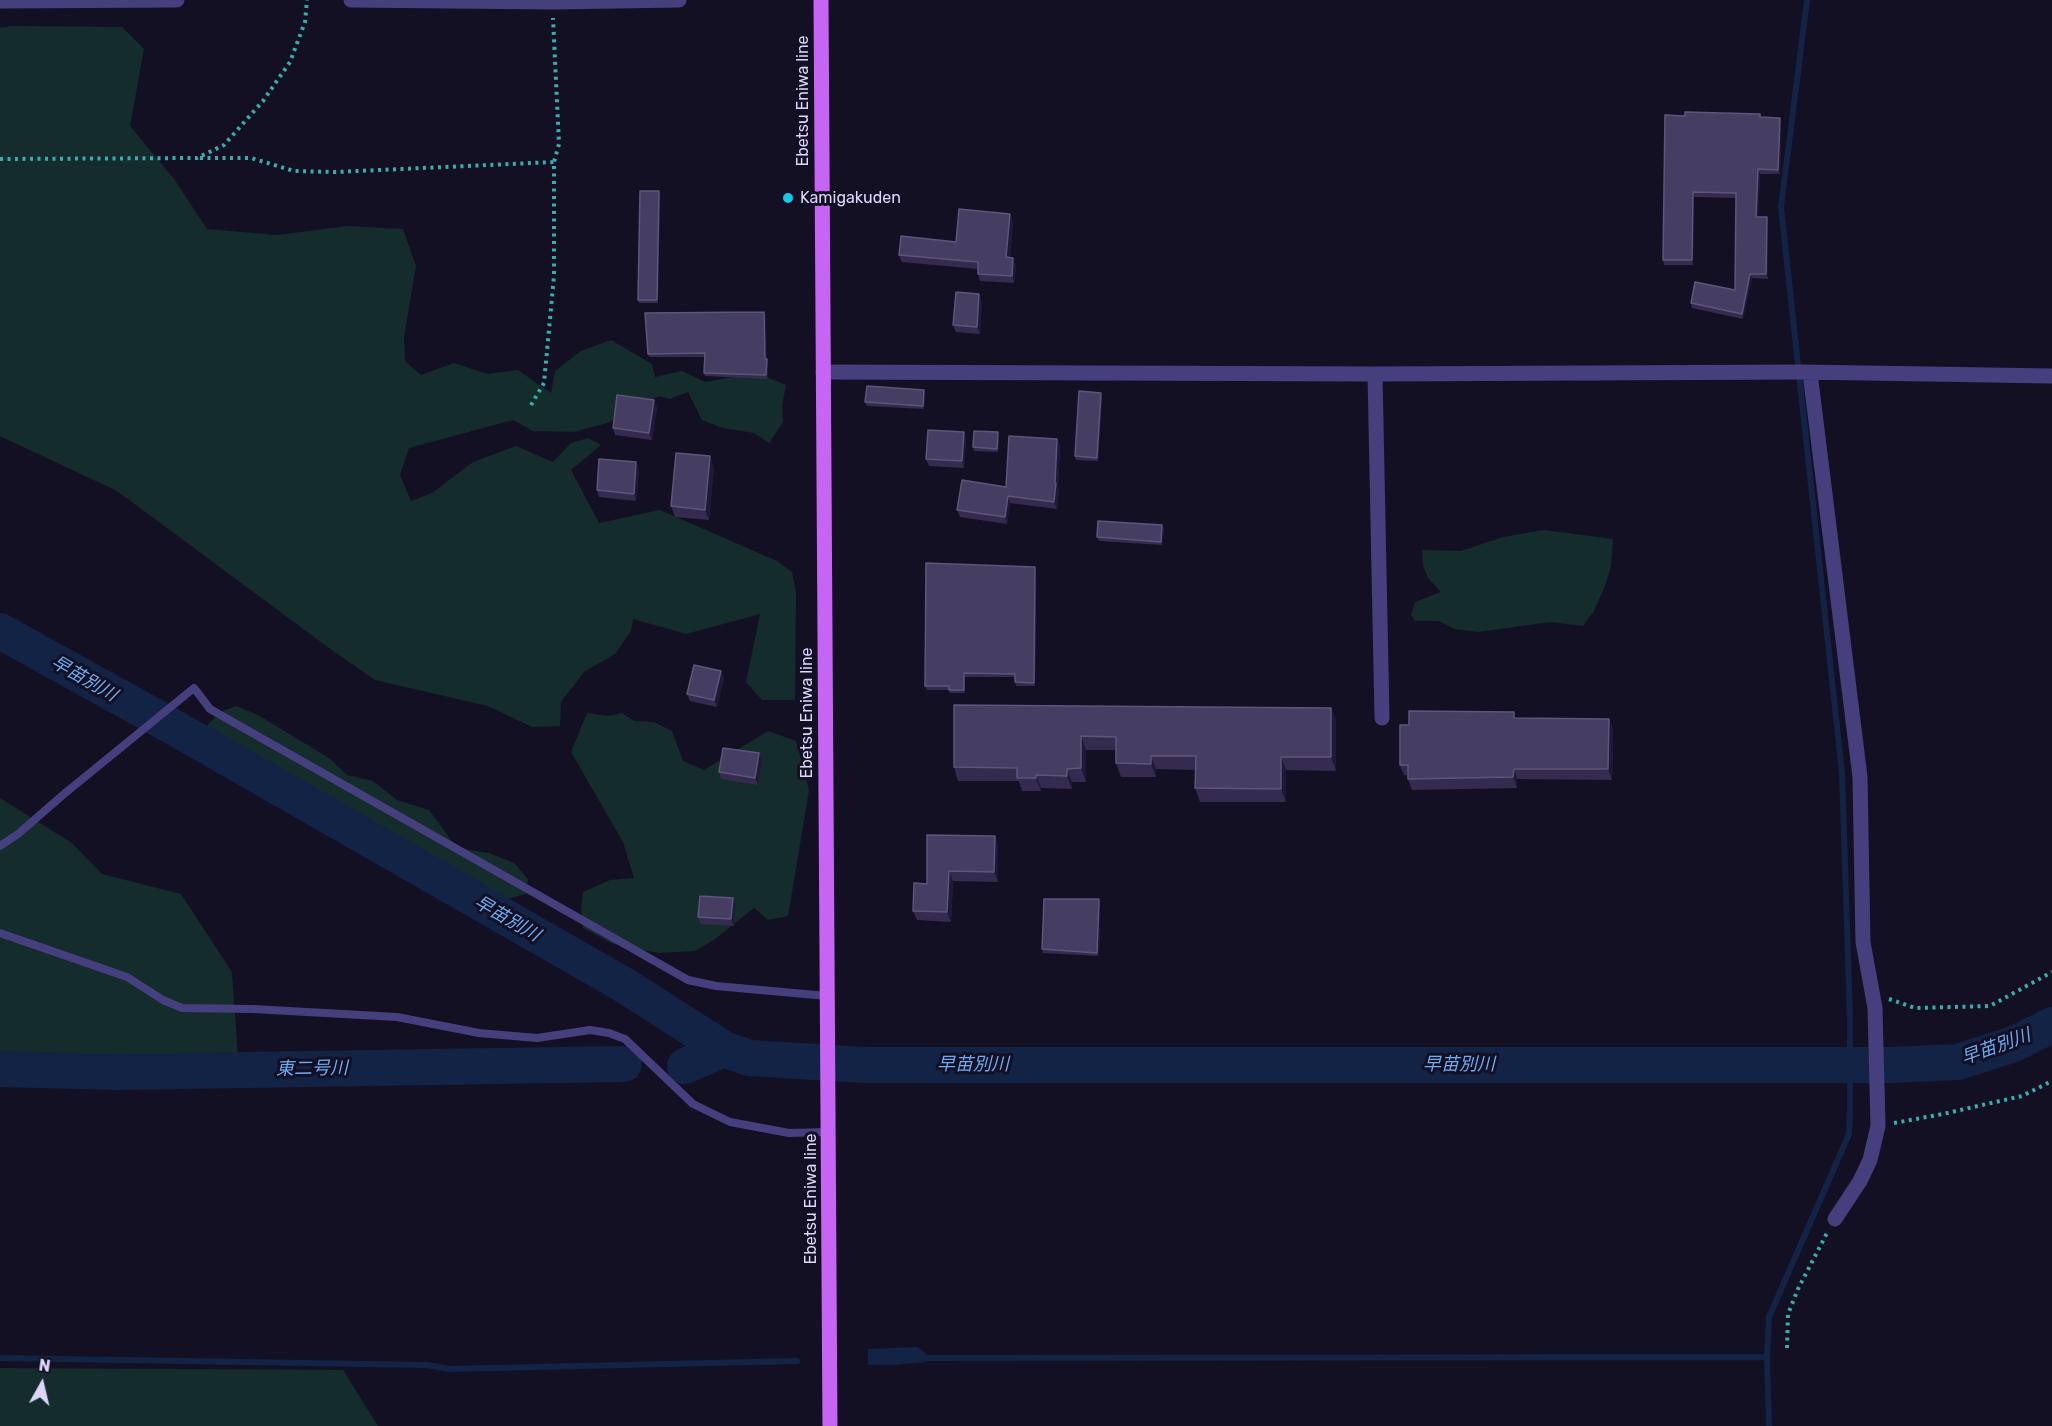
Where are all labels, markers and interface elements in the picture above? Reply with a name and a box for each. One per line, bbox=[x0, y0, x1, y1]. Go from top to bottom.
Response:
street label: Ebetsu Eniwa line bbox=[793, 35, 813, 167]
place label: Kamigakuden bbox=[800, 188, 901, 208]
marker: Kamigakuden bbox=[781, 191, 795, 205]
street label: Ebetsu Eniwa line bbox=[797, 647, 817, 779]
water label: 早苗別川 bbox=[47, 652, 121, 706]
water label: 早苗別川 bbox=[470, 892, 544, 946]
water label: 早苗別川 bbox=[1958, 1025, 2034, 1069]
water label: 早苗別川 bbox=[937, 1054, 1009, 1076]
water label: 早苗別川 bbox=[1423, 1054, 1495, 1076]
water label: 東二号川 bbox=[276, 1058, 348, 1080]
street label: Ebetsu Eniwa line bbox=[801, 1133, 821, 1265]
north arrow bbox=[12, 1354, 72, 1414]
text: N bbox=[38, 1355, 52, 1376]

